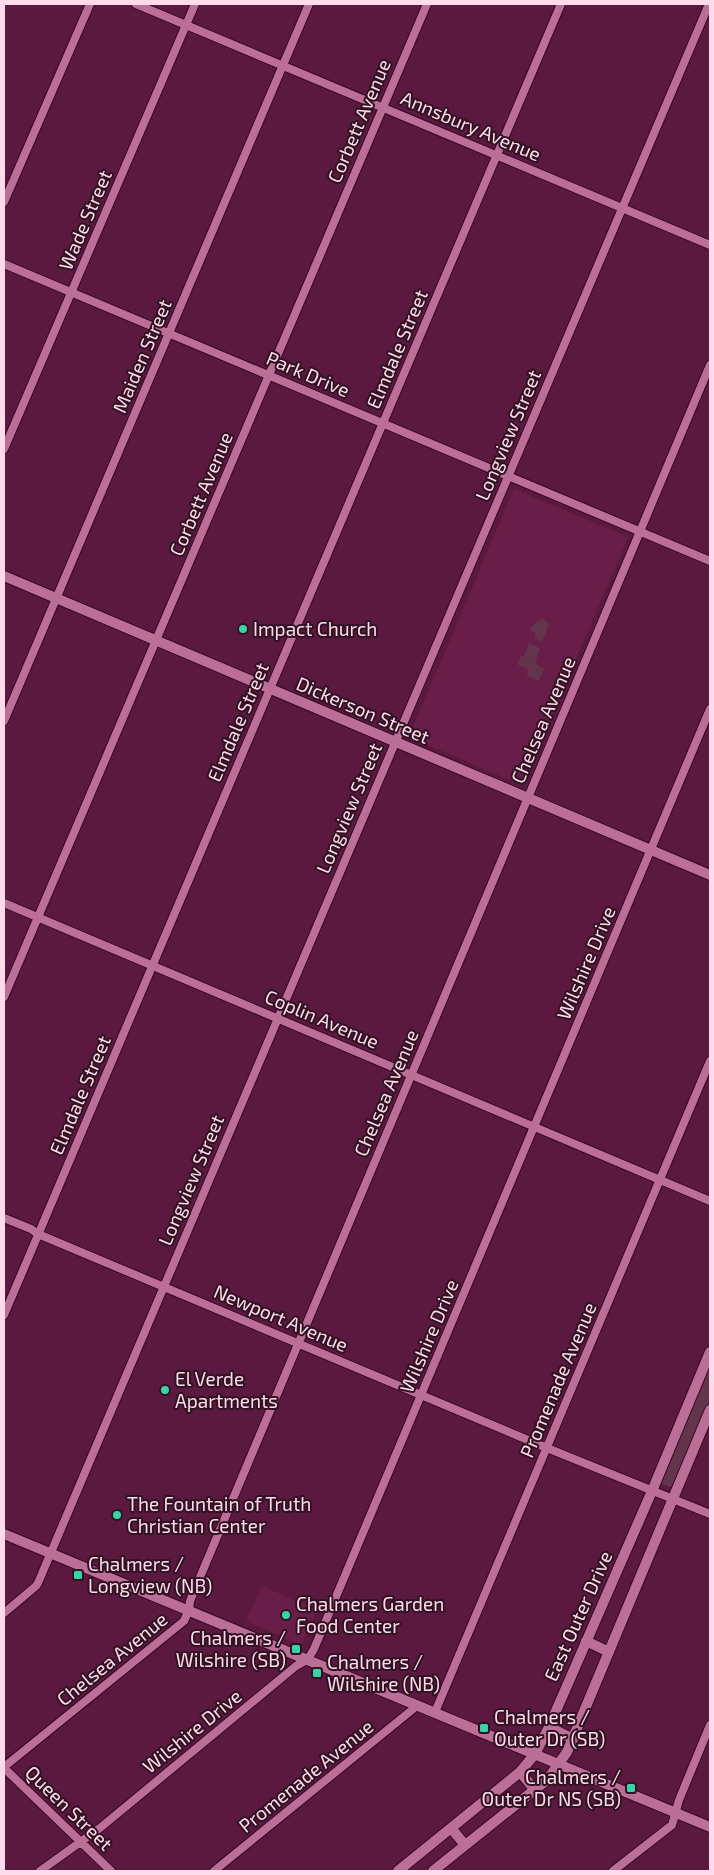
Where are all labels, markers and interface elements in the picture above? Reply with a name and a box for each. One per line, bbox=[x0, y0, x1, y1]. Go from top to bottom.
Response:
street label: Corbett Avenue bbox=[322, 55, 395, 186]
street label: Annsbury Avenue bbox=[398, 86, 545, 165]
street label: Wade Street bbox=[53, 166, 116, 273]
street label: Elmdale Street bbox=[361, 286, 432, 412]
street label: Maiden Street bbox=[107, 296, 176, 416]
street label: Park Drive bbox=[263, 346, 353, 401]
street label: Longview Street bbox=[470, 366, 545, 503]
street label: Corbett Avenue bbox=[164, 428, 237, 559]
place label: Impact Church bbox=[253, 617, 377, 640]
marker: Impact Church bbox=[237, 623, 249, 635]
street label: Chelsea Avenue bbox=[505, 653, 580, 787]
street label: Elmdale Street bbox=[202, 659, 273, 785]
street label: Dickerson Street bbox=[293, 671, 433, 748]
street label: Longview Street bbox=[311, 739, 386, 876]
street label: Wilshire Drive bbox=[551, 903, 620, 1023]
street label: Coplin Avenue bbox=[262, 984, 383, 1053]
street label: Chelsea Avenue bbox=[348, 1026, 423, 1160]
street label: Elmdale Street bbox=[44, 1032, 115, 1158]
street label: Longview Street bbox=[153, 1111, 228, 1248]
street label: Wilshire Drive bbox=[394, 1276, 463, 1396]
street label: Newport Avenue bbox=[211, 1279, 352, 1356]
street label: Promenade Avenue bbox=[514, 1299, 601, 1461]
place label: El Verde Apartments bbox=[175, 1367, 278, 1412]
marker: El Verde Apartments bbox=[159, 1384, 171, 1396]
place label: The Fountain of Truth Christian Center bbox=[127, 1492, 311, 1537]
marker: The Fountain of Truth Christian Center bbox=[111, 1509, 123, 1521]
street label: East Outer Drive bbox=[539, 1547, 616, 1684]
place label: Chalmers / Longview (NB) bbox=[88, 1552, 212, 1597]
marker: Chalmers / Longview (NB) bbox=[72, 1569, 84, 1581]
place label: Chalmers Garden Food Center bbox=[296, 1592, 444, 1637]
street label: Chelsea Avenue bbox=[52, 1607, 172, 1710]
marker: Chalmers Garden Food Center bbox=[280, 1609, 292, 1621]
place label: Chalmers / Wilshire (SB) bbox=[176, 1626, 286, 1671]
marker: Chalmers / Wilshire (SB) bbox=[290, 1643, 302, 1655]
place label: Chalmers / Wilshire (NB) bbox=[327, 1650, 440, 1695]
marker: Chalmers / Wilshire (NB) bbox=[311, 1667, 323, 1679]
street label: Wilshire Drive bbox=[138, 1684, 246, 1778]
place label: Chalmers / Outer Dr (SB) bbox=[494, 1705, 605, 1750]
street label: Promenade Avenue bbox=[234, 1714, 378, 1837]
marker: Chalmers / Outer Dr (SB) bbox=[478, 1722, 490, 1734]
street label: Queen Street bbox=[21, 1760, 118, 1855]
place label: Chalmers / Outer Dr NS (SB) bbox=[481, 1765, 621, 1810]
marker: Chalmers / Outer Dr NS (SB) bbox=[625, 1782, 637, 1794]

